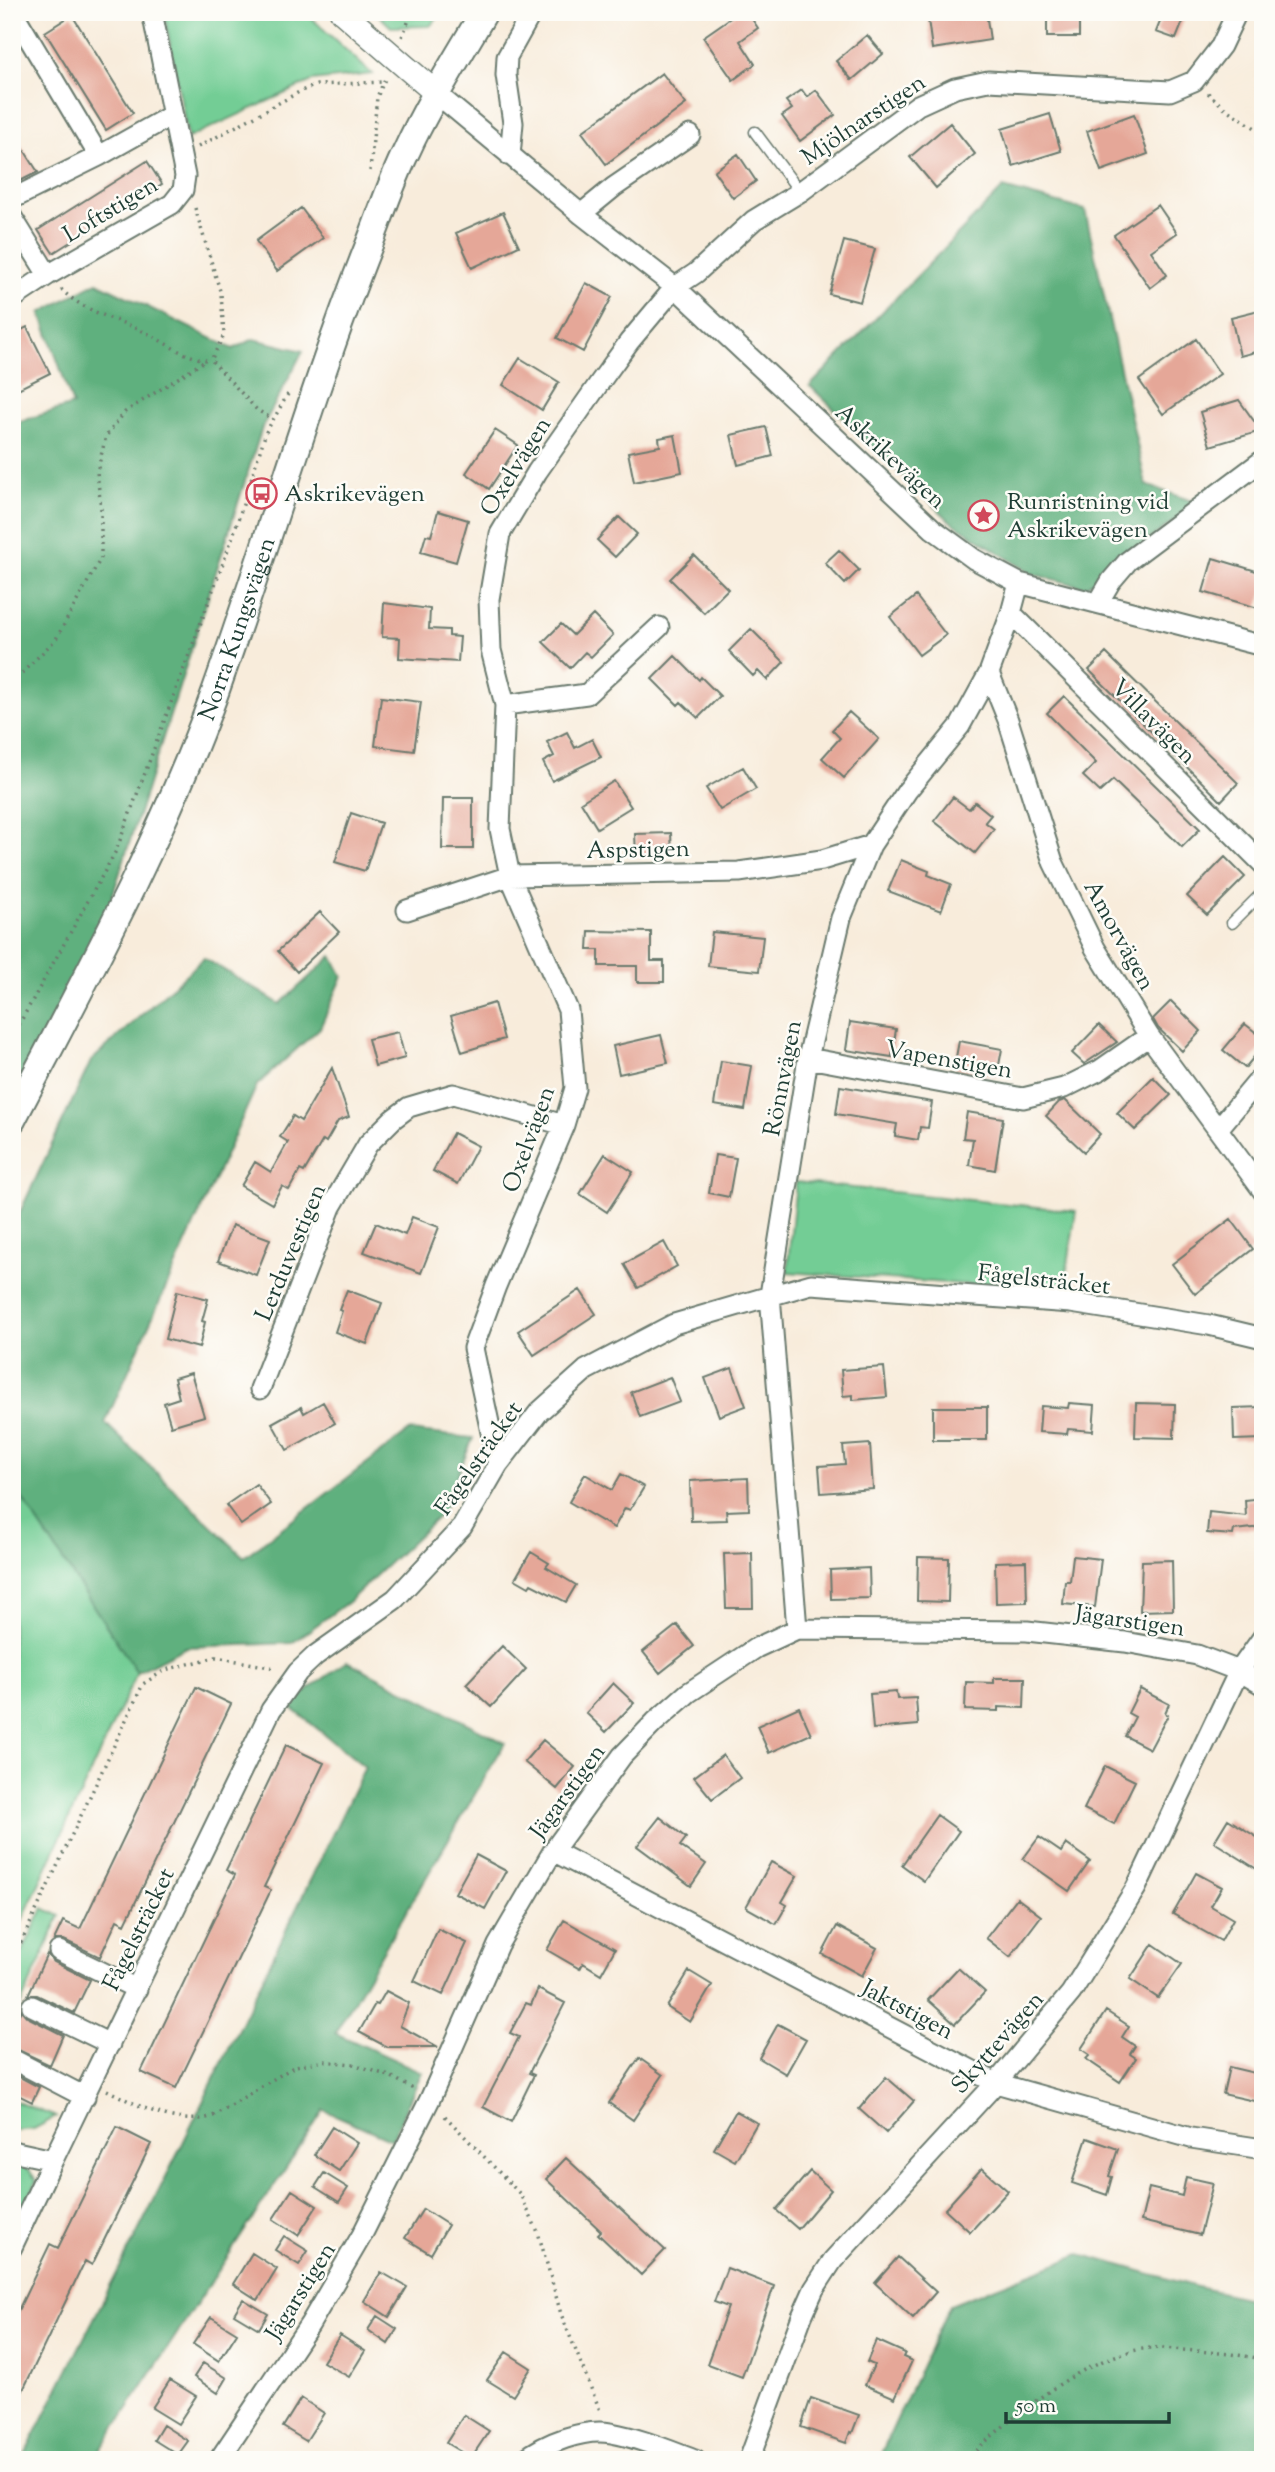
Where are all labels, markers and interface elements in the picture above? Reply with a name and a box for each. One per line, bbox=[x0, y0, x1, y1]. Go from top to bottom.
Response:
street label: Mjölnarstigen bbox=[795, 66, 933, 175]
street label: Loftstigen bbox=[57, 169, 165, 252]
street label: Askrikevägen bbox=[826, 397, 953, 518]
street label: Oxelvägen bbox=[473, 411, 561, 523]
bus stop icon: Askrikevägen bbox=[244, 476, 278, 510]
place label: Askrikevägen bbox=[284, 478, 425, 512]
place label: Runristning vid Askrikevägen bbox=[1007, 486, 1170, 548]
place icon: Runristning vid Askrikevägen bbox=[967, 498, 1001, 532]
street label: Norra Kungsvägen bbox=[191, 533, 285, 726]
street label: Villavägen bbox=[1102, 672, 1203, 773]
street label: Aspstigen bbox=[586, 833, 690, 869]
street label: Amorvägen bbox=[1074, 875, 1163, 997]
street label: Rönnvägen bbox=[756, 1017, 812, 1139]
street label: Vapenstigen bbox=[882, 1033, 1015, 1089]
street label: Oxelvägen bbox=[495, 1082, 565, 1198]
street label: Lerduvestigen bbox=[248, 1179, 336, 1327]
street label: Fågelsträcket bbox=[976, 1257, 1112, 1305]
street label: Fågelsträcket bbox=[428, 1395, 532, 1523]
street label: Jägarstigen bbox=[1071, 1597, 1187, 1647]
street label: Jägarstigen bbox=[521, 1738, 615, 1848]
street label: Fågelsträcket bbox=[95, 1863, 184, 1997]
street label: Jaktstigen bbox=[853, 1971, 959, 2049]
street label: Skyttevägen bbox=[944, 1984, 1053, 2102]
street label: Jägarstigen bbox=[257, 2236, 345, 2350]
scale bar bbox=[1006, 2381, 1168, 2425]
text: 50 m bbox=[1015, 2392, 1056, 2422]

